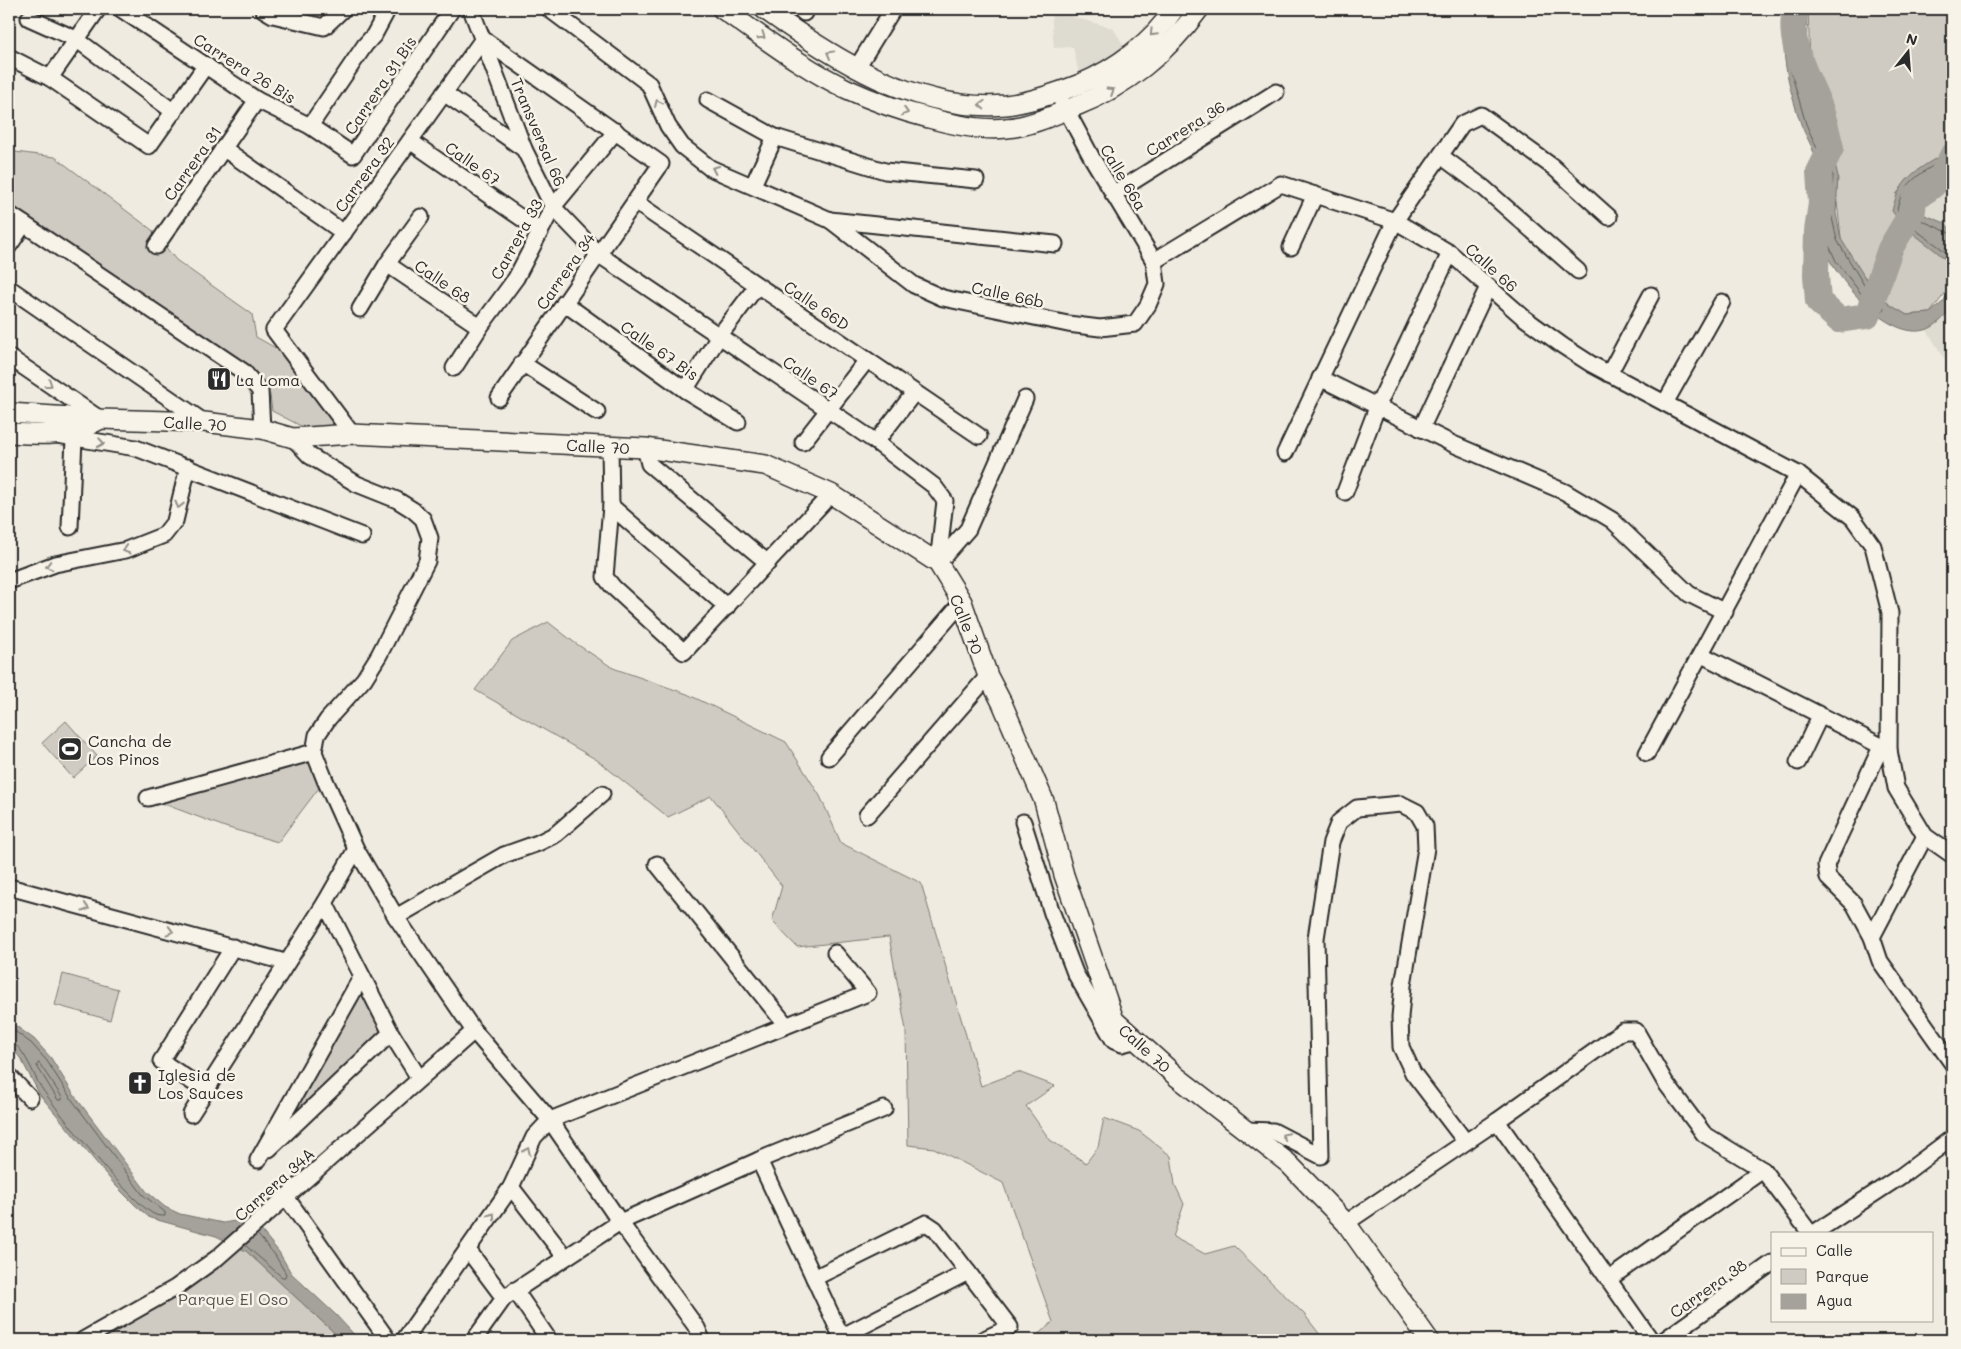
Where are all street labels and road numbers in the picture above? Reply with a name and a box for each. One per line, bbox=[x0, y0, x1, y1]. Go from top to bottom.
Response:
street label: Carrera 26 Bis bbox=[190, 28, 300, 108]
street label: Carrera 31 Bis bbox=[339, 32, 421, 138]
street label: Transversal 66 bbox=[507, 74, 571, 190]
street label: Carrera 36 bbox=[1141, 95, 1229, 161]
street label: Carrera 31 bbox=[158, 121, 226, 205]
street label: Carrera 32 bbox=[329, 132, 399, 216]
street label: Calle 67 bbox=[441, 136, 505, 190]
street label: Calle 66a bbox=[1096, 140, 1152, 214]
street label: Carrera 33 bbox=[485, 195, 547, 283]
street label: Carrera 34 bbox=[531, 228, 600, 314]
street label: Calle 66 bbox=[1461, 238, 1523, 296]
street label: Calle 68 bbox=[411, 254, 476, 308]
street label: Calle 66D bbox=[780, 275, 854, 335]
street label: Calle 66b bbox=[970, 276, 1046, 312]
street label: Calle 67 Bis bbox=[617, 315, 703, 385]
street label: Calle 67 bbox=[779, 351, 843, 403]
street label: Calle 70 bbox=[163, 411, 227, 435]
street label: Calle 70 bbox=[566, 434, 630, 458]
street label: Calle 70 bbox=[945, 591, 989, 657]
street label: Calle 70 bbox=[1114, 1019, 1176, 1077]
street label: Carrera 34A bbox=[230, 1143, 318, 1225]
street label: Carrera 38 bbox=[1665, 1254, 1751, 1322]

